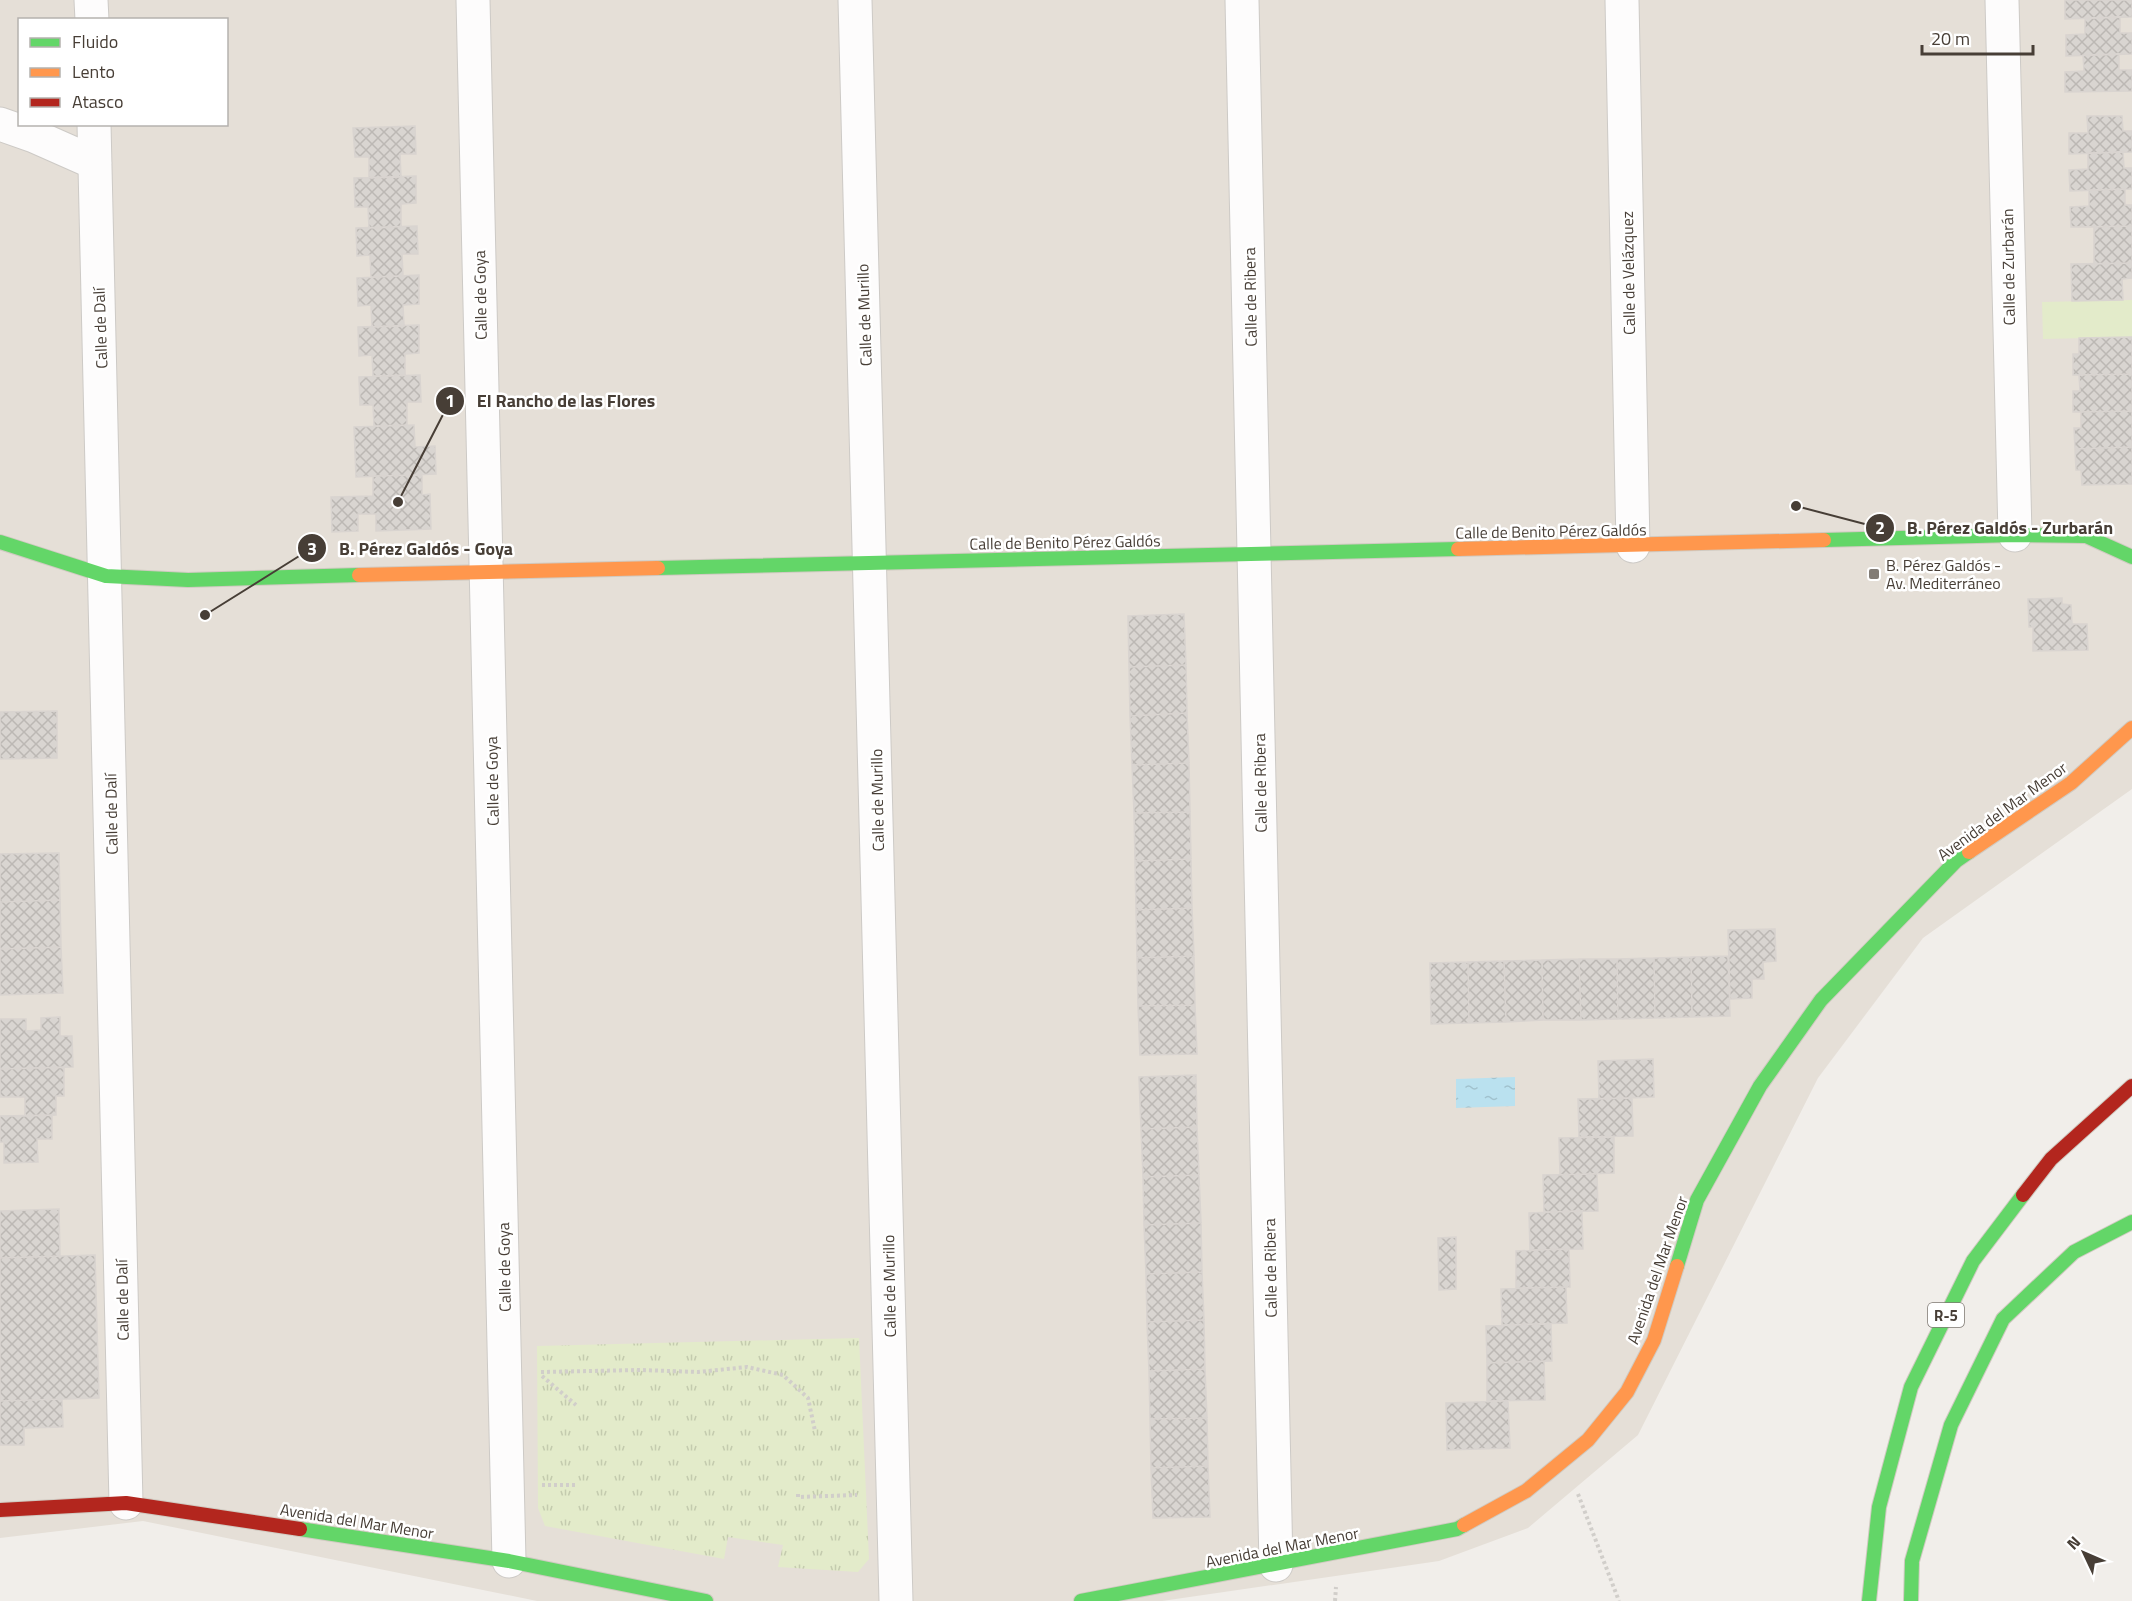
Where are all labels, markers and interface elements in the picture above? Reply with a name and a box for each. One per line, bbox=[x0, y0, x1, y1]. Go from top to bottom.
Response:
legend bbox=[18, 18, 228, 126]
scale bar bbox=[1922, 18, 2033, 56]
text: 20 m bbox=[1931, 25, 1970, 52]
text: Fluido bbox=[72, 28, 118, 55]
text: Lento bbox=[72, 58, 115, 85]
text: Atasco bbox=[72, 88, 123, 115]
street label: Calle de Zurbarán bbox=[1995, 208, 2021, 326]
street label: Calle de Velázquez bbox=[1615, 211, 1641, 335]
street label: Calle de Ribera bbox=[1237, 247, 1263, 347]
street label: Calle de Goya bbox=[467, 250, 493, 340]
street label: Calle de Murillo bbox=[850, 263, 878, 367]
street label: Calle de Dalí bbox=[87, 285, 113, 369]
callout: El Rancho de las Flores bbox=[435, 383, 668, 419]
text: 1 bbox=[445, 387, 455, 414]
text: El Rancho de las Flores bbox=[477, 387, 655, 414]
callout: B. Pérez Galdós - Zurbarán bbox=[1865, 510, 2125, 546]
text: 2 bbox=[1875, 514, 1885, 541]
text: B. Pérez Galdós - Zurbarán bbox=[1907, 514, 2113, 541]
street label: Calle de Benito Pérez Galdós bbox=[1455, 517, 1647, 545]
street label: Calle de Benito Pérez Galdós bbox=[969, 528, 1161, 556]
callout: B. Pérez Galdós - Goya bbox=[297, 530, 525, 566]
text: 3 bbox=[307, 535, 317, 562]
text: B. Pérez Galdós - Goya bbox=[339, 535, 513, 562]
place label: B. Pérez Galdós - Av. Mediterráneo bbox=[1886, 553, 2001, 595]
marker: B. Pérez Galdós - Av. Mediterráneo bbox=[1867, 567, 1881, 581]
street label: Calle de Ribera bbox=[1247, 733, 1273, 833]
street label: Calle de Goya bbox=[479, 736, 505, 826]
street label: Calle de Murillo bbox=[864, 749, 890, 851]
street label: Avenida del Mar Menor bbox=[1932, 755, 2072, 866]
street label: Calle de Dalí bbox=[98, 772, 124, 855]
street label: Avenida del Mar Menor bbox=[1620, 1192, 1694, 1347]
street label: Calle de Ribera bbox=[1257, 1218, 1283, 1318]
street label: Calle de Goya bbox=[491, 1222, 517, 1312]
street label: Calle de Murillo bbox=[876, 1235, 902, 1337]
street label: Calle de Dalí bbox=[109, 1258, 135, 1341]
road number: R-5 bbox=[1928, 1303, 1964, 1327]
street label: Avenida del Mar Menor bbox=[278, 1497, 436, 1545]
street label: Avenida del Mar Menor bbox=[1204, 1520, 1361, 1574]
north arrow bbox=[2054, 1523, 2114, 1583]
text: N bbox=[2061, 1530, 2086, 1555]

